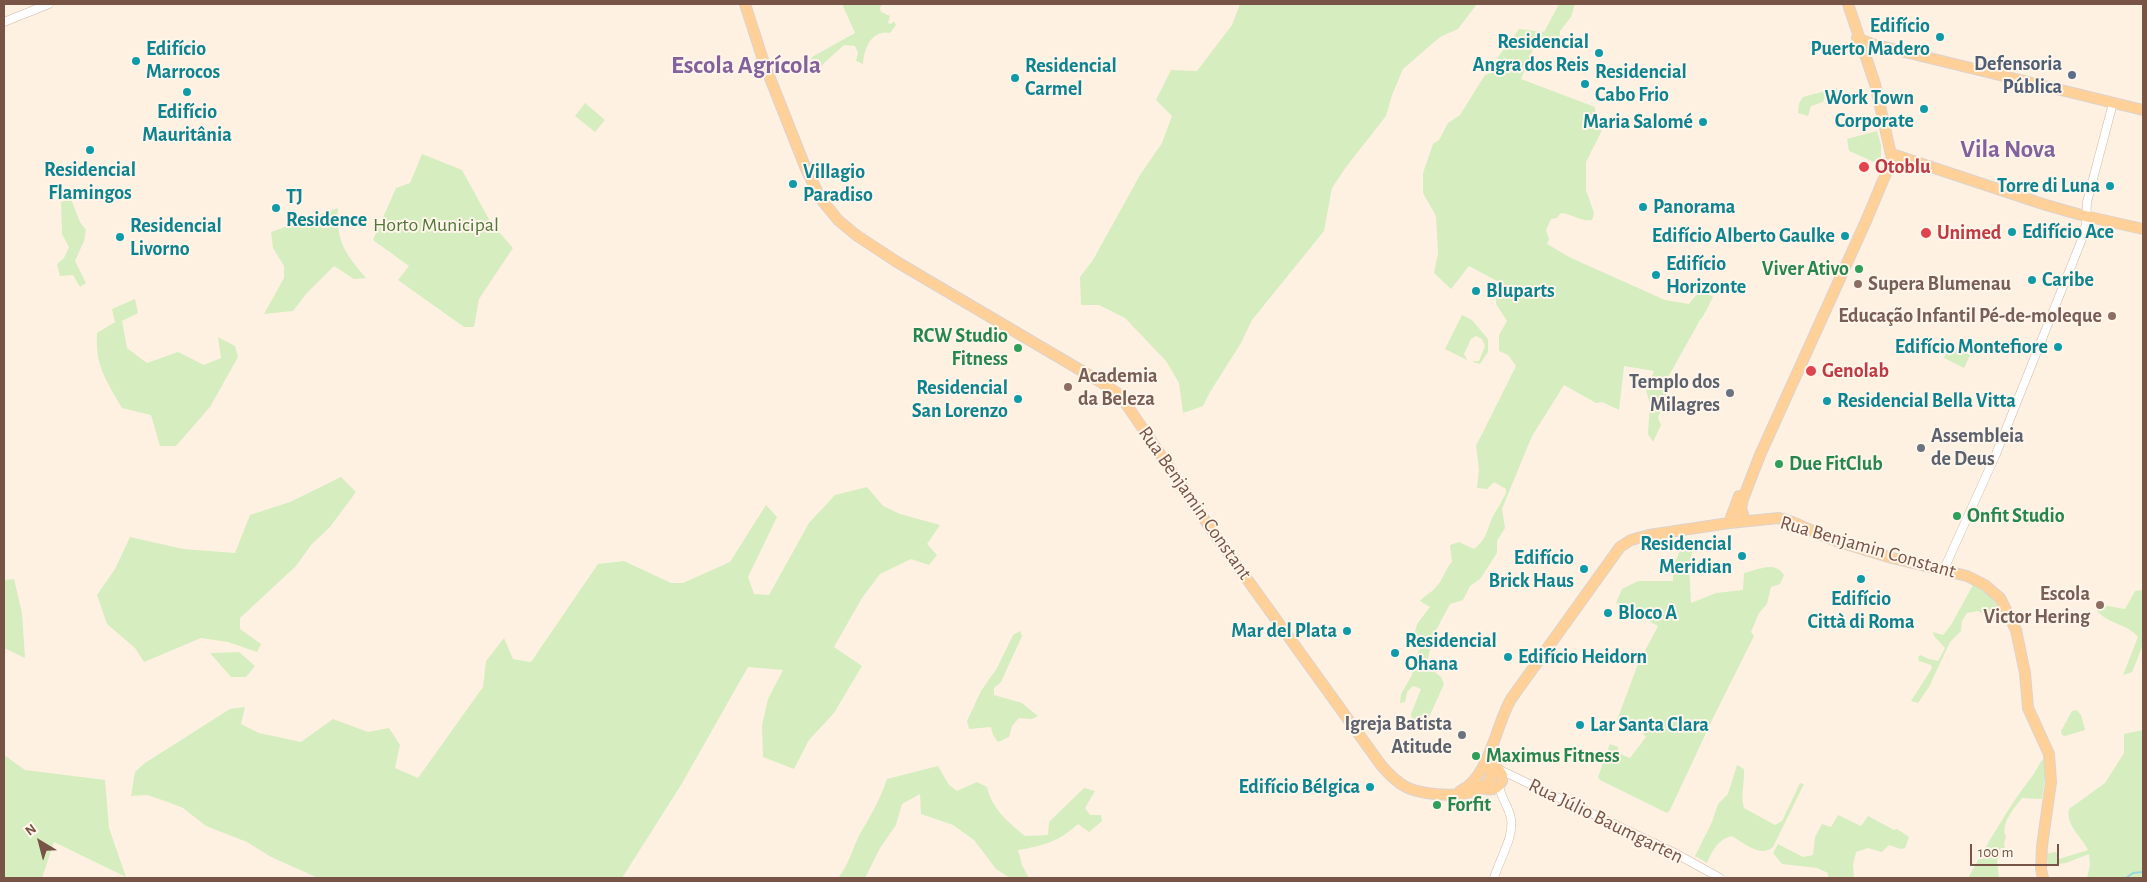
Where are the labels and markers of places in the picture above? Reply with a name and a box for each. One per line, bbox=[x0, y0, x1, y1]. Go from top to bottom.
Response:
place label: Edifício Puerto Madero bbox=[1810, 14, 1930, 61]
place label: Residencial Angra dos Reis bbox=[1473, 30, 1589, 77]
marker: Edifício Puerto Madero bbox=[1934, 31, 1946, 43]
place label: Edifício Marrocos bbox=[146, 37, 220, 84]
marker: Residencial Angra dos Reis bbox=[1593, 47, 1605, 59]
place label: Defensoria Pública bbox=[1974, 52, 2062, 99]
place label: Residencial Carmel bbox=[1025, 54, 1117, 101]
marker: Edifício Marrocos bbox=[130, 55, 142, 67]
place label: Residencial Cabo Frio bbox=[1595, 60, 1687, 107]
marker: Defensoria Pública bbox=[2066, 69, 2078, 81]
marker: Residencial Carmel bbox=[1009, 72, 1021, 84]
marker: Residencial Cabo Frio bbox=[1579, 78, 1591, 90]
marker: Edifício Mauritânia bbox=[181, 86, 193, 98]
place label: Work Town Corporate bbox=[1824, 86, 1914, 133]
place label: Edifício Mauritânia bbox=[142, 100, 232, 147]
marker: Work Town Corporate bbox=[1918, 103, 1930, 115]
place label: Maria Salomé bbox=[1583, 110, 1693, 134]
marker: Maria Salomé bbox=[1697, 116, 1709, 128]
marker: Residencial Flamingos bbox=[84, 144, 96, 156]
place label: Otoblu bbox=[1875, 155, 1931, 179]
place label: Residencial Flamingos bbox=[44, 158, 136, 205]
place label: Villagio Paradiso bbox=[803, 160, 873, 207]
marker: Otoblu bbox=[1857, 160, 1871, 174]
place label: Torre di Luna bbox=[1997, 174, 2100, 198]
marker: Villagio Paradiso bbox=[787, 178, 799, 190]
marker: Torre di Luna bbox=[2104, 180, 2116, 192]
place label: TJ Residence bbox=[286, 185, 367, 232]
place label: Panorama bbox=[1653, 195, 1735, 219]
marker: Panorama bbox=[1637, 201, 1649, 213]
marker: TJ Residence bbox=[270, 202, 282, 214]
place label: Residencial Livorno bbox=[130, 214, 222, 261]
place label: Edifício Ace bbox=[2022, 220, 2114, 244]
place label: Unimed bbox=[1937, 221, 2001, 245]
place label: Edifício Alberto Gaulke bbox=[1652, 224, 1835, 248]
marker: Unimed bbox=[1919, 226, 1933, 240]
marker: Edifício Ace bbox=[2006, 226, 2018, 238]
marker: Edifício Alberto Gaulke bbox=[1839, 230, 1851, 242]
marker: Residencial Livorno bbox=[114, 231, 126, 243]
place label: Edifício Horizonte bbox=[1666, 252, 1746, 299]
place label: Viver Ativo bbox=[1762, 257, 1849, 281]
marker: Viver Ativo bbox=[1853, 263, 1865, 275]
place label: Caribe bbox=[2042, 268, 2094, 292]
marker: Edifício Horizonte bbox=[1650, 269, 1662, 281]
place label: Supera Blumenau bbox=[1868, 272, 2011, 296]
marker: Caribe bbox=[2026, 274, 2038, 286]
marker: Supera Blumenau bbox=[1852, 278, 1864, 290]
place label: Bluparts bbox=[1486, 279, 1555, 303]
marker: Bluparts bbox=[1470, 285, 1482, 297]
place label: Educação Infantil Pé-de-moleque bbox=[1838, 304, 2102, 328]
marker: Educação Infantil Pé-de-moleque bbox=[2106, 310, 2118, 322]
place label: RCW Studio Fitness bbox=[912, 324, 1008, 371]
place label: Edifício Montefiore bbox=[1895, 335, 2048, 359]
marker: Edifício Montefiore bbox=[2052, 341, 2064, 353]
marker: RCW Studio Fitness bbox=[1012, 342, 1024, 354]
place label: Genolab bbox=[1822, 359, 1889, 383]
place label: Academia da Beleza bbox=[1078, 364, 1158, 411]
marker: Genolab bbox=[1804, 364, 1818, 378]
place label: Templo dos Milagres bbox=[1629, 370, 1720, 417]
place label: Residencial San Lorenzo bbox=[912, 376, 1008, 423]
marker: Academia da Beleza bbox=[1062, 381, 1074, 393]
marker: Templo dos Milagres bbox=[1724, 387, 1736, 399]
place label: Residencial Bella Vitta bbox=[1837, 389, 2016, 413]
marker: Residencial San Lorenzo bbox=[1012, 393, 1024, 405]
marker: Residencial Bella Vitta bbox=[1821, 395, 1833, 407]
place label: Assembleia de Deus bbox=[1931, 424, 2024, 471]
marker: Assembleia de Deus bbox=[1915, 442, 1927, 454]
place label: Due FitClub bbox=[1789, 452, 1883, 476]
marker: Due FitClub bbox=[1773, 458, 1785, 470]
place label: Onfit Studio bbox=[1967, 504, 2065, 528]
marker: Onfit Studio bbox=[1951, 510, 1963, 522]
place label: Residencial Meridian bbox=[1640, 532, 1732, 579]
place label: Edifício Brick Haus bbox=[1488, 546, 1574, 593]
marker: Residencial Meridian bbox=[1736, 550, 1748, 562]
marker: Edifício Brick Haus bbox=[1578, 563, 1590, 575]
marker: Edifício Città di Roma bbox=[1855, 573, 1867, 585]
place label: Escola Victor Hering bbox=[1983, 582, 2090, 629]
place label: Edifício Città di Roma bbox=[1807, 587, 1915, 634]
marker: Escola Victor Hering bbox=[2094, 599, 2106, 611]
place label: Bloco A bbox=[1618, 601, 1677, 625]
marker: Bloco A bbox=[1602, 607, 1614, 619]
place label: Mar del Plata bbox=[1231, 619, 1337, 643]
marker: Mar del Plata bbox=[1341, 625, 1353, 637]
place label: Residencial Ohana bbox=[1405, 629, 1497, 676]
place label: Edifício Heidorn bbox=[1518, 645, 1647, 669]
marker: Residencial Ohana bbox=[1389, 647, 1401, 659]
marker: Edifício Heidorn bbox=[1502, 651, 1514, 663]
place label: Igreja Batista Atitude bbox=[1345, 712, 1452, 759]
place label: Lar Santa Clara bbox=[1590, 713, 1709, 737]
marker: Lar Santa Clara bbox=[1574, 719, 1586, 731]
marker: Igreja Batista Atitude bbox=[1456, 729, 1468, 741]
place label: Maximus Fitness bbox=[1486, 744, 1620, 768]
marker: Maximus Fitness bbox=[1470, 750, 1482, 762]
place label: Edifício Bélgica bbox=[1238, 775, 1360, 799]
marker: Edifício Bélgica bbox=[1364, 781, 1376, 793]
place label: Forfit bbox=[1447, 793, 1491, 817]
marker: Forfit bbox=[1431, 799, 1443, 811]

